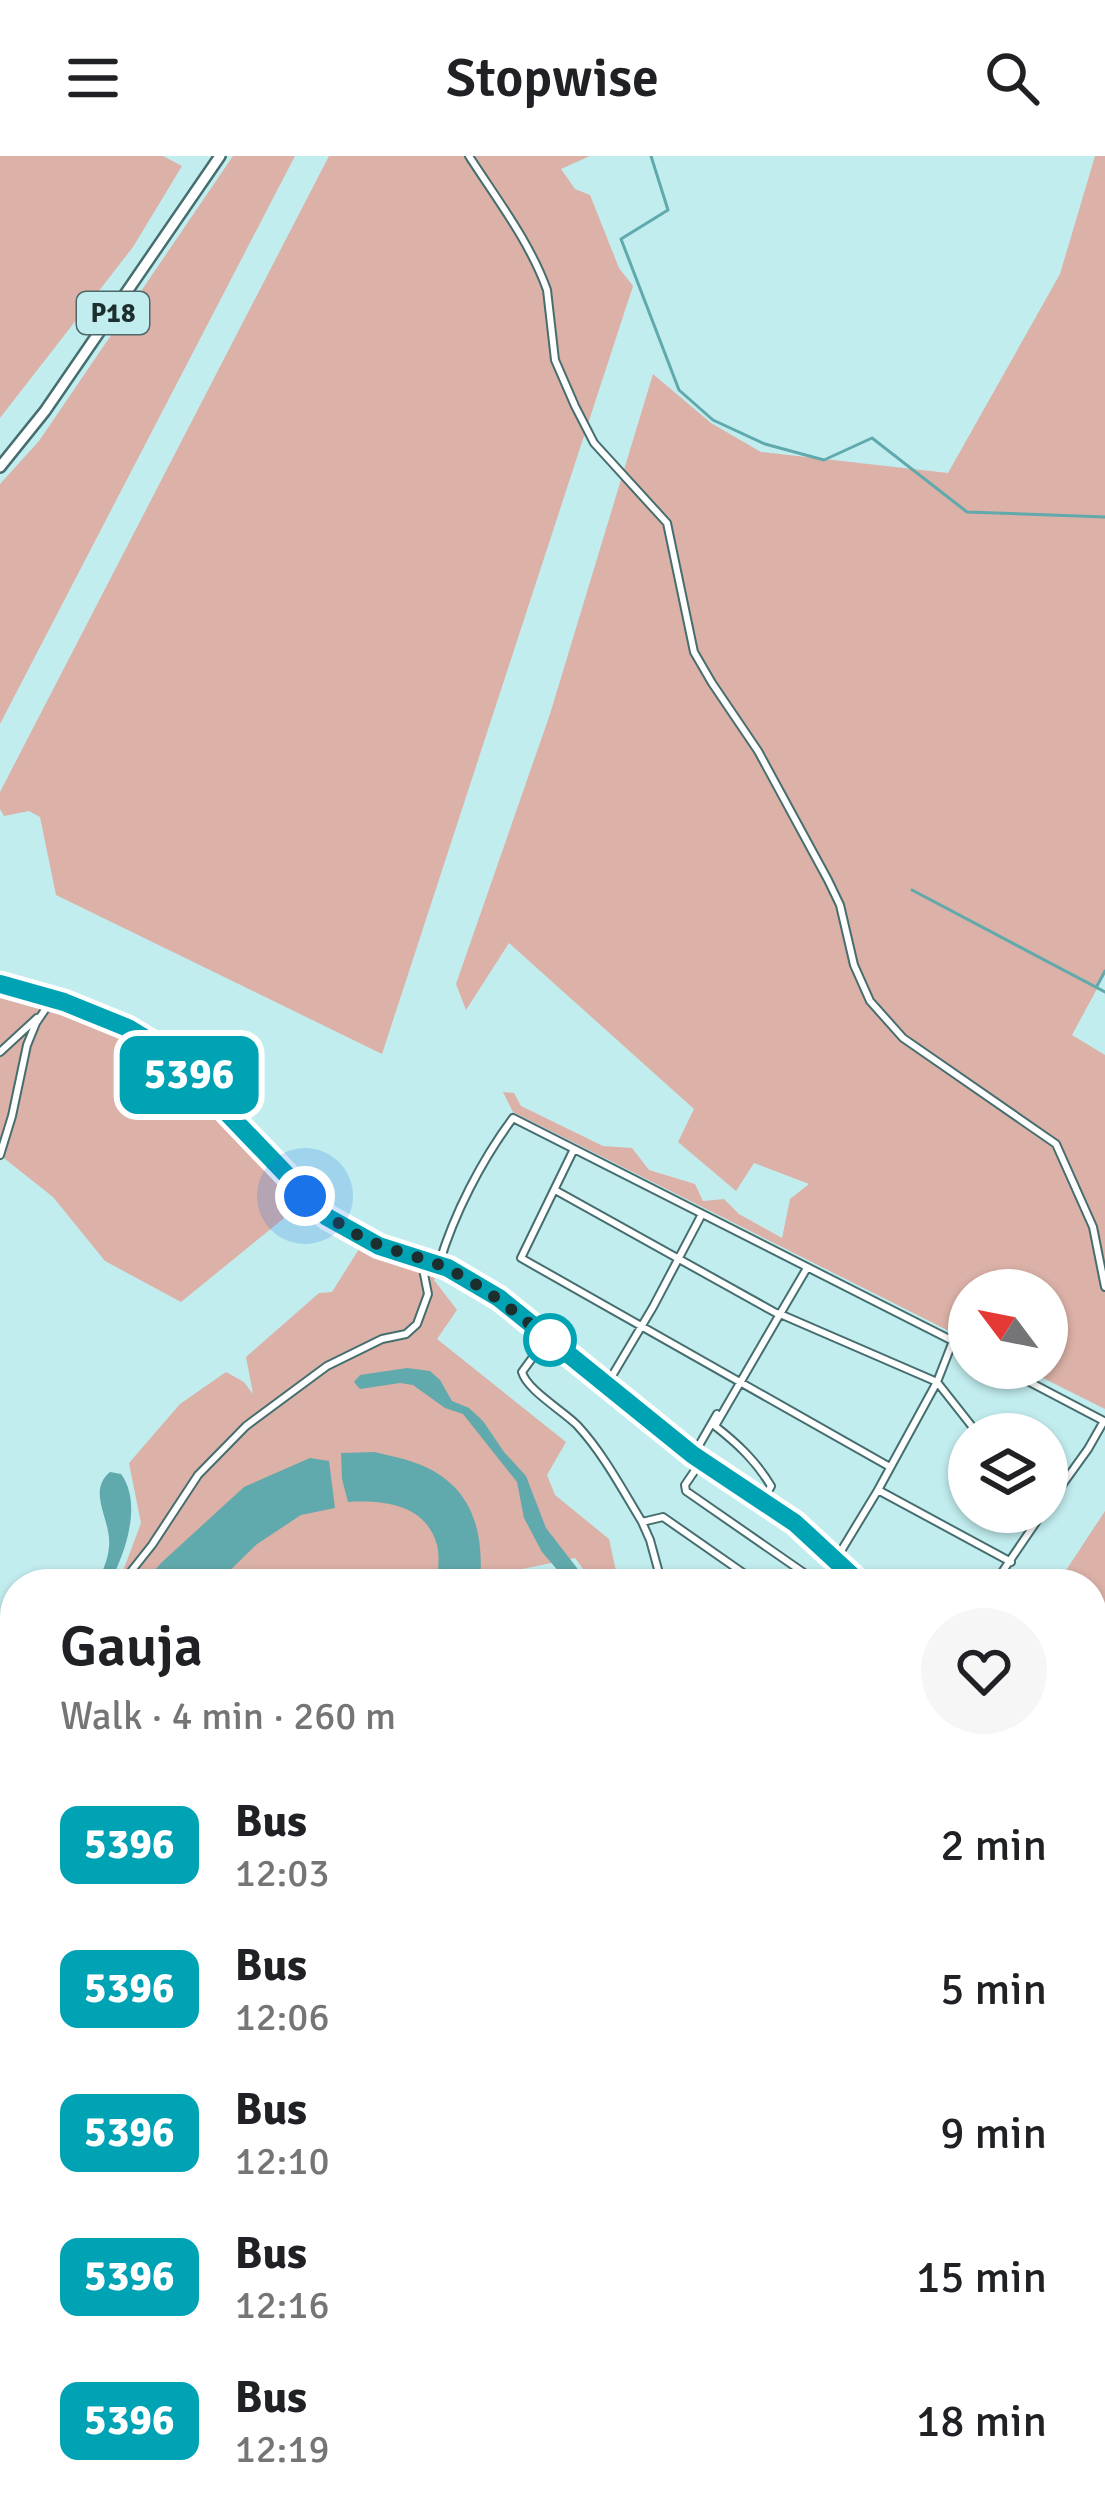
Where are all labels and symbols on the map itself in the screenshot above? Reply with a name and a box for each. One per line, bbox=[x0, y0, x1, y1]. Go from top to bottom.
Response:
road number: P18 bbox=[77, 292, 149, 334]
line badge: 5396 bbox=[105, 1036, 273, 1114]
your location bbox=[275, 1166, 335, 1226]
north arrow bbox=[948, 1269, 1068, 1389]
unlabelled marker bbox=[525, 1315, 575, 1365]

